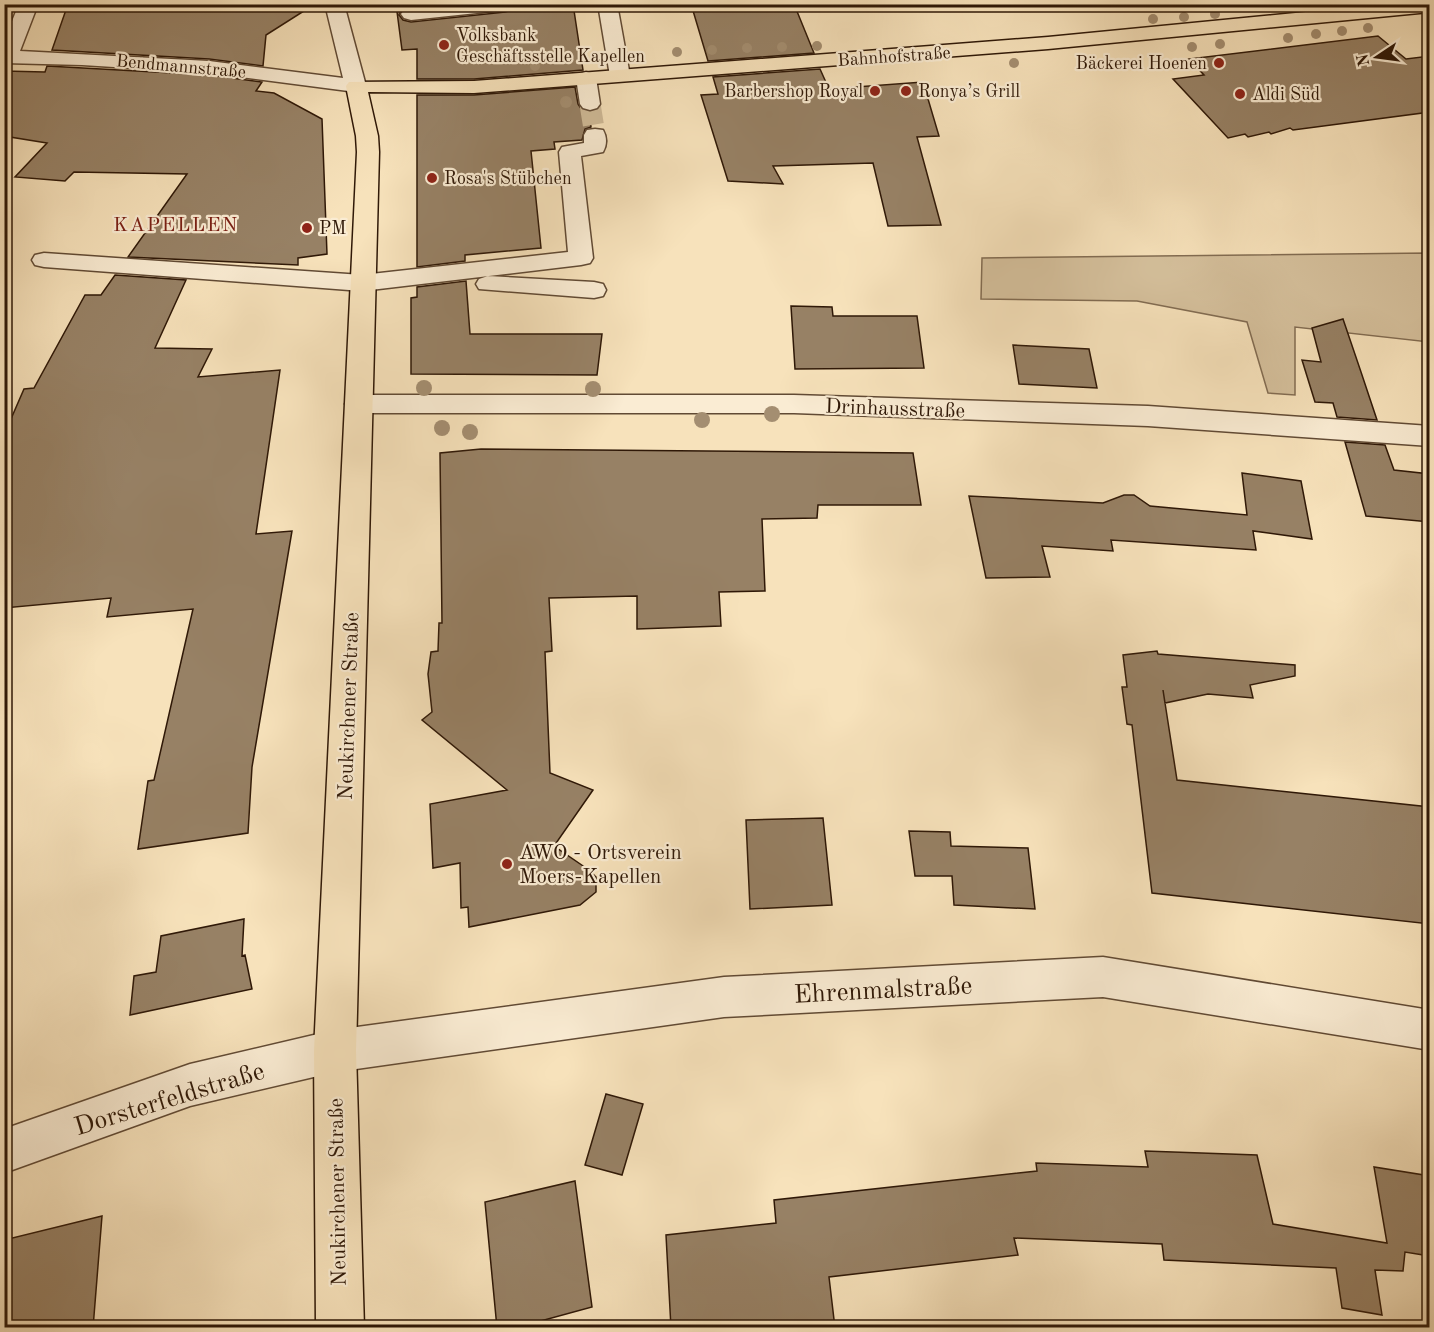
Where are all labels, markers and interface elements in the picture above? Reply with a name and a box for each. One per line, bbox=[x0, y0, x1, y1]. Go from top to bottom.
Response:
place label: Volksbank Geschäftsstelle Kapellen bbox=[456, 27, 645, 66]
north arrow bbox=[1347, 27, 1407, 87]
marker: Volksbank Geschäftsstelle Kapellen bbox=[437, 38, 451, 52]
street label: Bahnhofstraße bbox=[837, 44, 951, 70]
text: N bbox=[1355, 51, 1374, 68]
street label: Bendmannstraße bbox=[115, 52, 247, 82]
place label: Bäckerei Hoenen bbox=[1076, 55, 1207, 73]
marker: Bäckerei Hoenen bbox=[1212, 56, 1226, 70]
place label: Barbershop Royal bbox=[724, 83, 863, 101]
place label: Ronya’s Grill bbox=[918, 83, 1020, 101]
marker: Barbershop Royal bbox=[868, 84, 882, 98]
marker: Ronya’s Grill bbox=[899, 84, 913, 98]
place label: Aldi Süd bbox=[1252, 86, 1320, 104]
marker: Aldi Süd bbox=[1233, 87, 1247, 101]
place label: Rosa's Stübchen bbox=[444, 170, 572, 188]
marker: Rosa's Stübchen bbox=[425, 171, 439, 185]
district label: KAPELLEN bbox=[113, 216, 239, 236]
place label: PM bbox=[319, 220, 346, 238]
marker: PM bbox=[300, 221, 314, 235]
street label: Drinhausstraße bbox=[824, 397, 965, 422]
street label: Neukirchener Straße bbox=[336, 612, 363, 800]
place label: AWO - Ortsverein Moers-Kapellen bbox=[519, 843, 682, 888]
marker: AWO - Ortsverein Moers-Kapellen bbox=[500, 857, 514, 871]
street label: Ehrenmalstraße bbox=[793, 973, 973, 1009]
street label: Dorsterfeldstraße bbox=[71, 1059, 268, 1141]
street label: Neukirchener Straße bbox=[326, 1098, 351, 1286]

